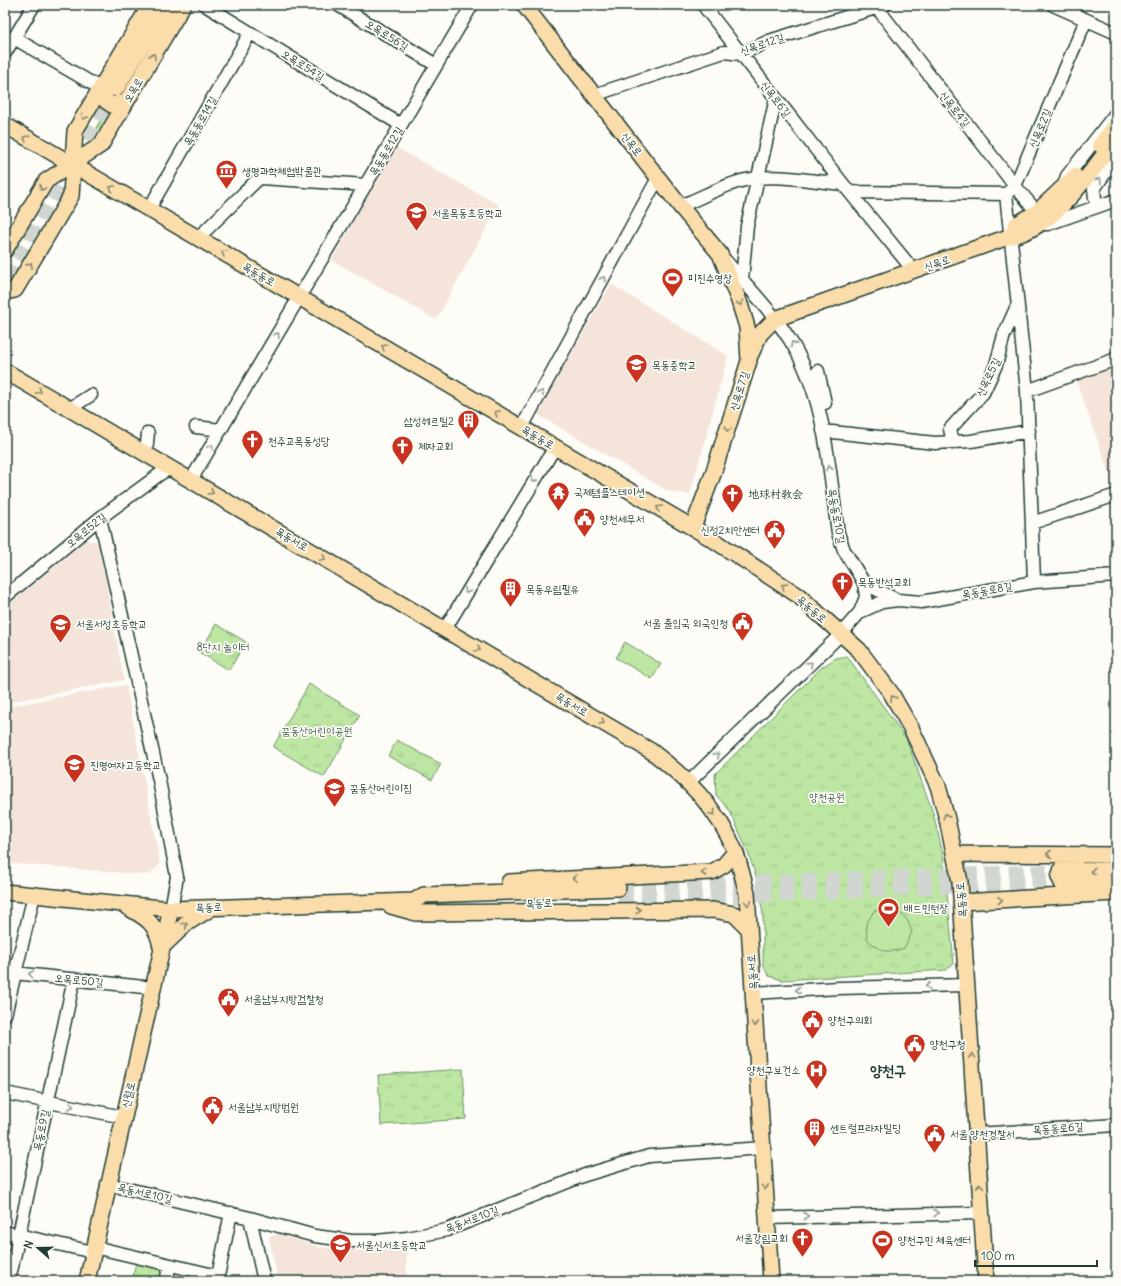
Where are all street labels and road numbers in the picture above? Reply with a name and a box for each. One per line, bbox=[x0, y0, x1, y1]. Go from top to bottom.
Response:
street label: 오목로56길 bbox=[363, 16, 411, 54]
street label: 신목로12길 bbox=[738, 30, 786, 58]
street label: 오목로54길 bbox=[279, 46, 327, 84]
street label: 오목로 bbox=[120, 75, 146, 105]
street label: 신목로6길 bbox=[758, 78, 794, 120]
street label: 신목로4길 bbox=[937, 88, 973, 130]
street label: 목동동로14길 bbox=[180, 94, 220, 148]
street label: 신목로2길 bbox=[1025, 106, 1055, 150]
street label: 목동동로12길 bbox=[366, 124, 406, 178]
street label: 신목로 bbox=[618, 129, 646, 159]
street label: 신목로 bbox=[922, 252, 952, 274]
street label: 목동동로 bbox=[240, 259, 278, 289]
street label: 신목로5길 bbox=[973, 355, 1004, 399]
street label: 신목로7길 bbox=[726, 369, 752, 413]
street label: 목동동로 bbox=[519, 422, 557, 452]
street label: 목동동로10길 bbox=[825, 487, 849, 545]
street label: 오목로52길 bbox=[63, 509, 109, 550]
street label: 목동서로 bbox=[273, 524, 311, 554]
street label: 목동동로8길 bbox=[961, 579, 1013, 601]
street label: 목동동로 bbox=[794, 592, 830, 626]
street label: 목동서로 bbox=[553, 689, 591, 719]
street label: 목동동로 bbox=[952, 882, 970, 918]
street label: 목동로 bbox=[525, 895, 553, 911]
street label: 목동로 bbox=[195, 900, 223, 914]
street label: 목동서로 bbox=[744, 954, 760, 990]
street label: 오목로50길 bbox=[54, 970, 104, 990]
street label: 신월로 bbox=[118, 1080, 138, 1110]
street label: 목동로9길 bbox=[30, 1108, 52, 1152]
street label: 목동동로6길 bbox=[1032, 1119, 1084, 1137]
street label: 목동서로10길 bbox=[116, 1180, 174, 1206]
street label: 목동서로10길 bbox=[443, 1202, 501, 1236]

